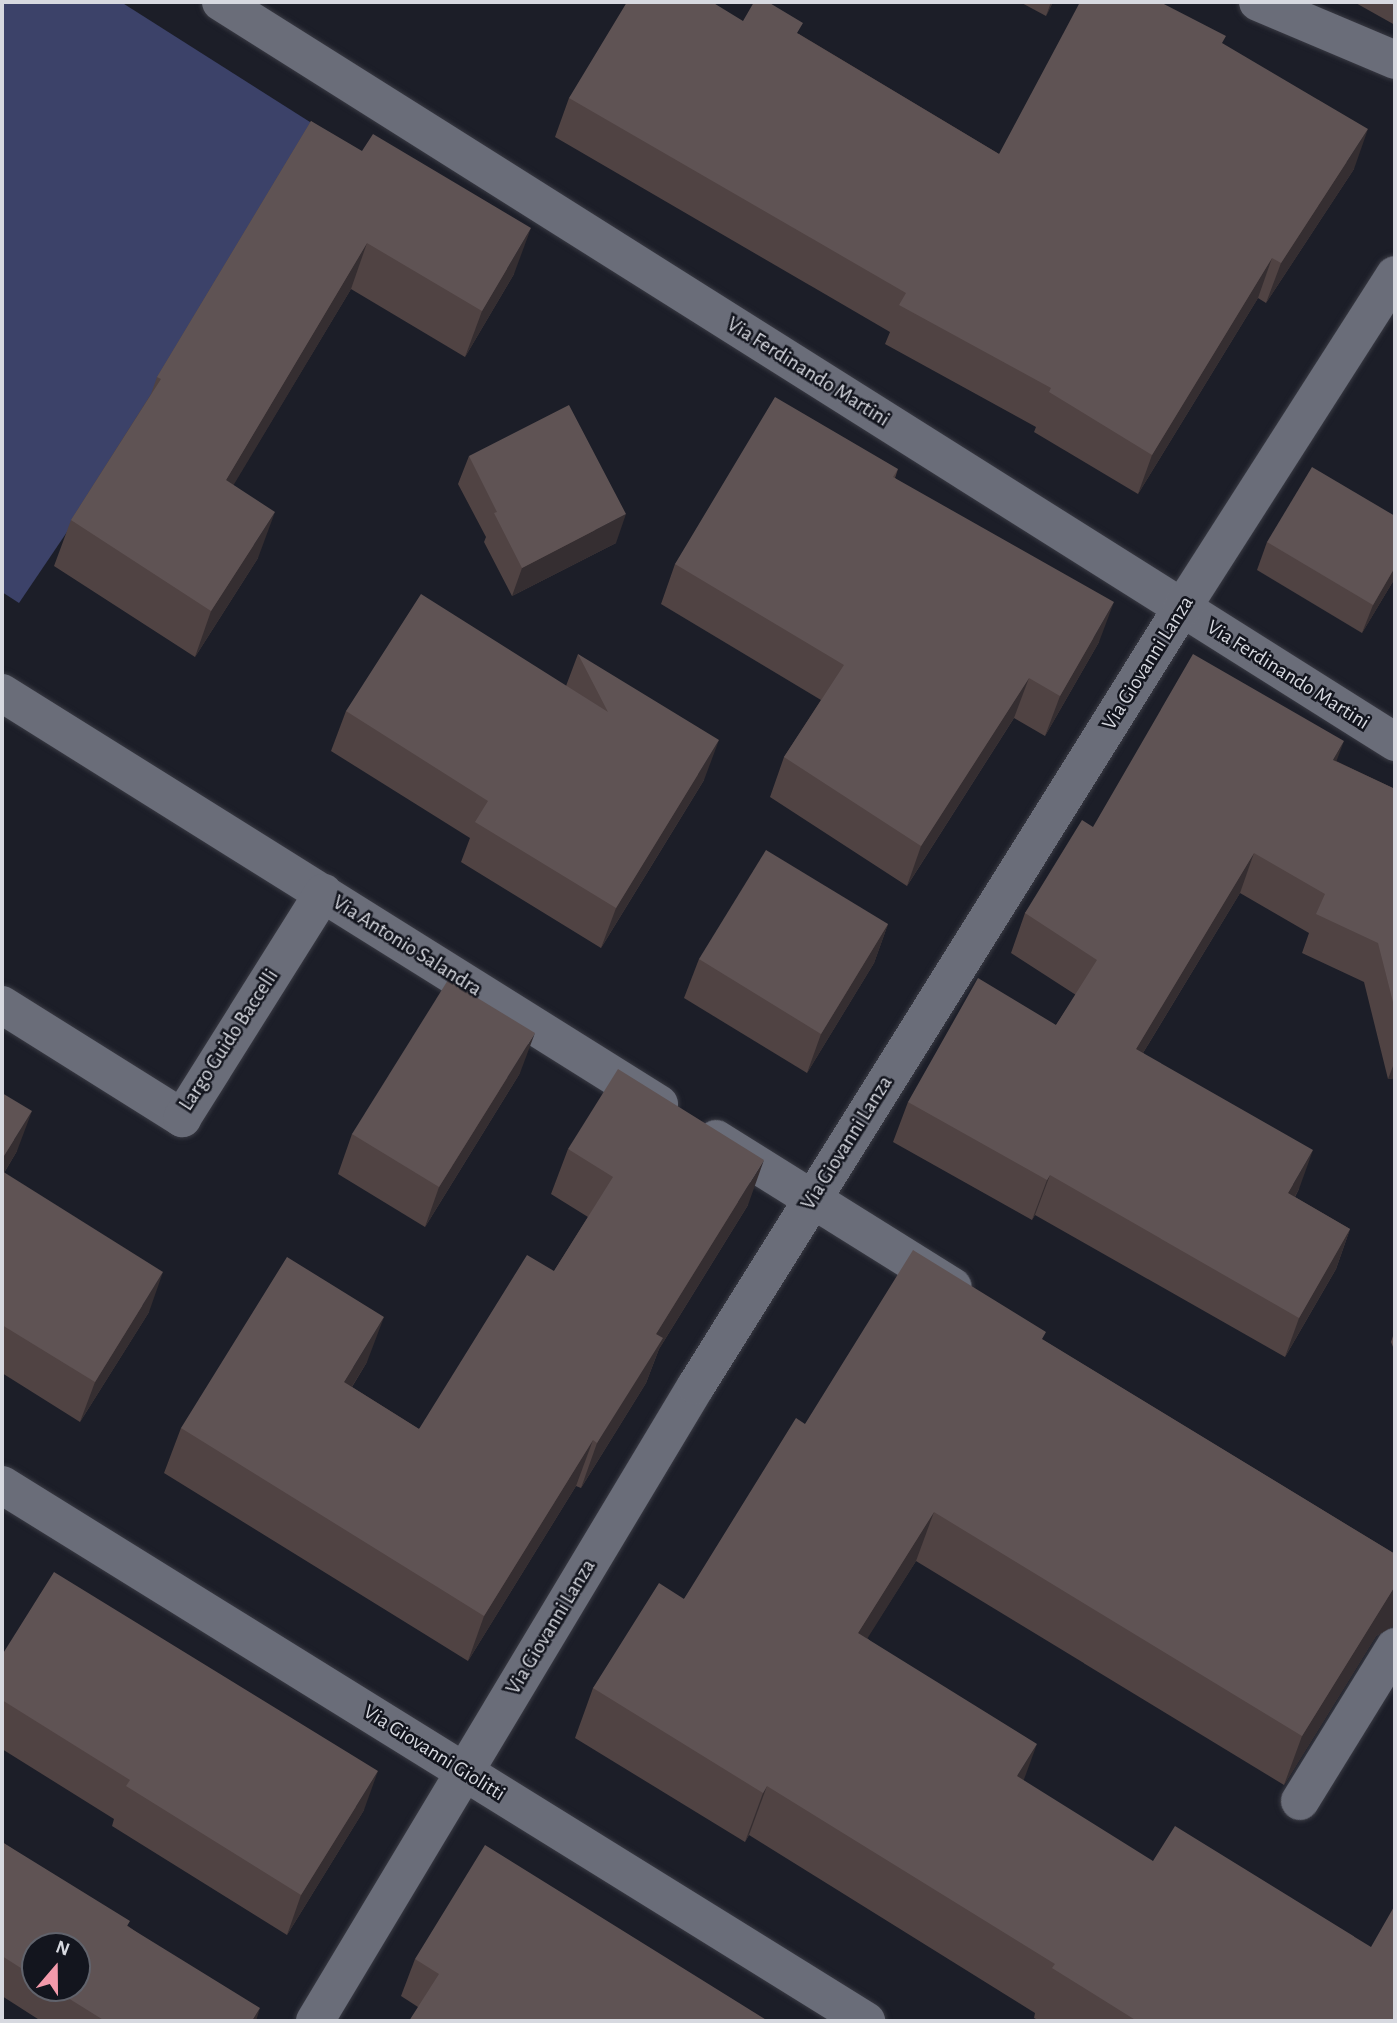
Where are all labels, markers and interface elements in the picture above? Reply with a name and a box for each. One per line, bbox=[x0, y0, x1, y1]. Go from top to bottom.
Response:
street label: Via Ferdinando Martini bbox=[722, 312, 894, 432]
street label: Via Giovanni Lanza bbox=[1097, 591, 1199, 735]
street label: Via Ferdinando Martini bbox=[1202, 615, 1374, 735]
street label: Via Antonio Salandra bbox=[328, 890, 486, 1002]
street label: Largo Guido Baccelli bbox=[174, 964, 284, 1116]
street label: Via Giovanni Lanza bbox=[796, 1071, 898, 1215]
street label: Via Giovanni Lanza bbox=[501, 1555, 601, 1699]
street label: Via Giovanni Giolitti bbox=[358, 1699, 510, 1807]
north arrow bbox=[21, 1932, 91, 2002]
text: N bbox=[53, 1937, 72, 1960]

